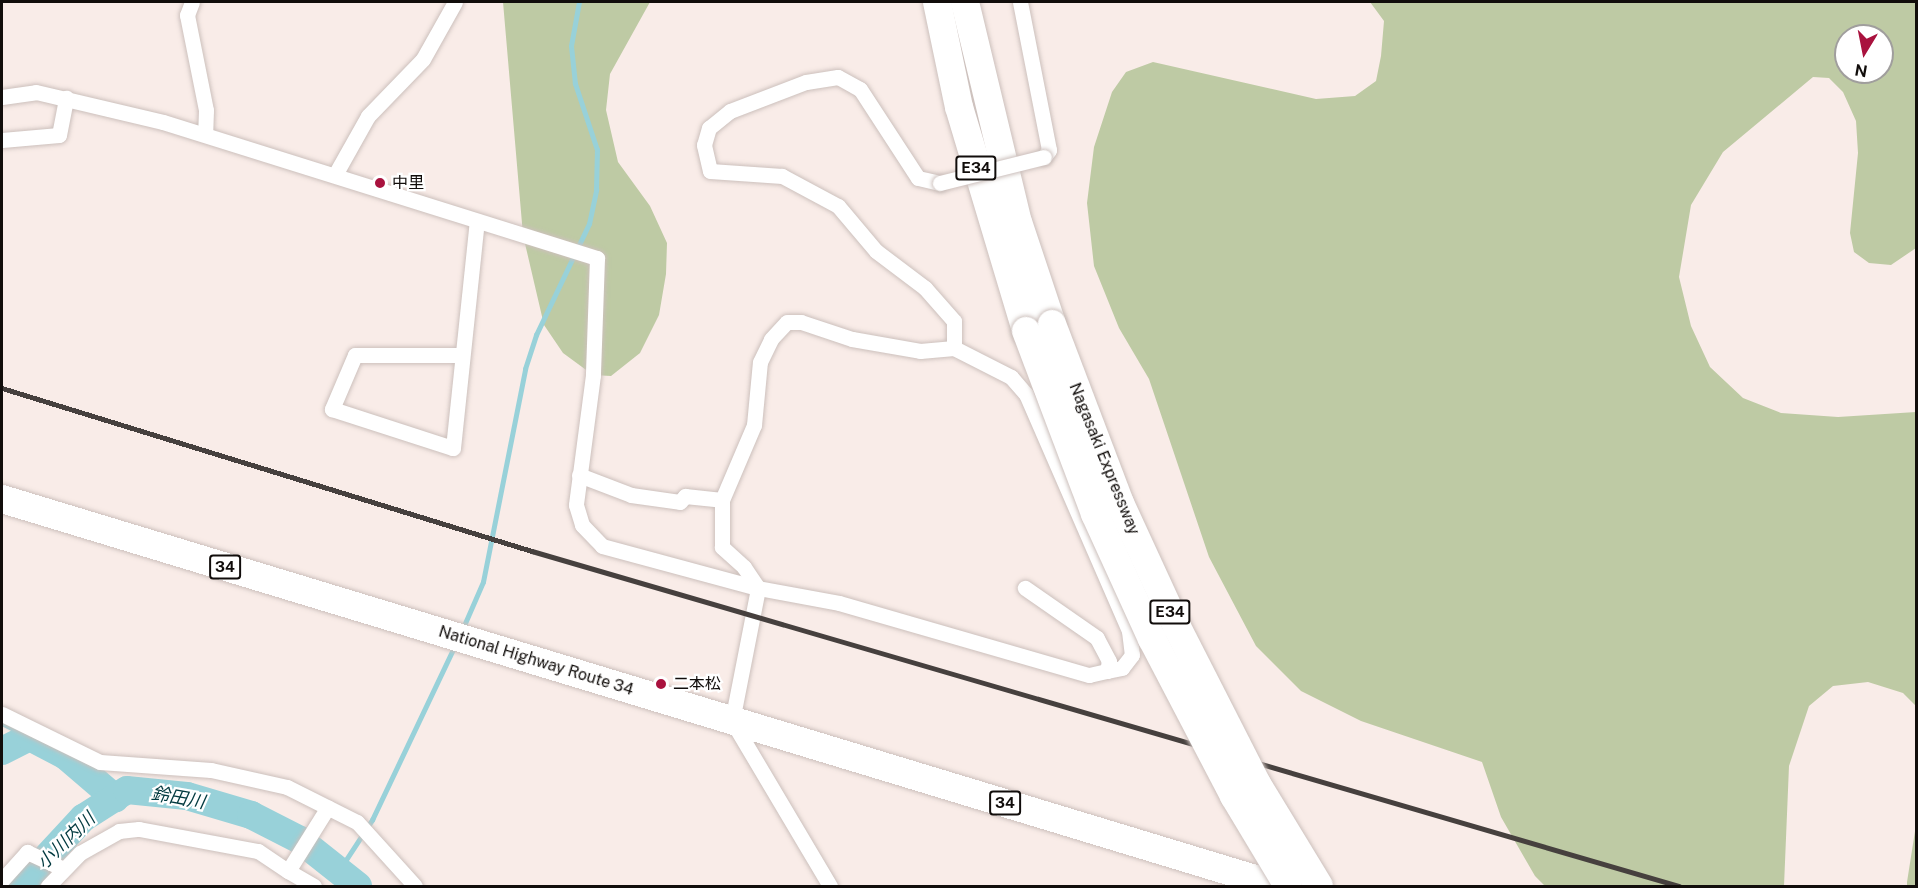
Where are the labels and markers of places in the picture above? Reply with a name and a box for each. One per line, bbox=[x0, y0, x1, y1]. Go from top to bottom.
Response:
place label: 中里 bbox=[392, 173, 424, 193]
marker: 中里 bbox=[373, 176, 387, 190]
place label: 二本松 bbox=[673, 674, 721, 694]
marker: 二本松 bbox=[654, 677, 668, 691]

